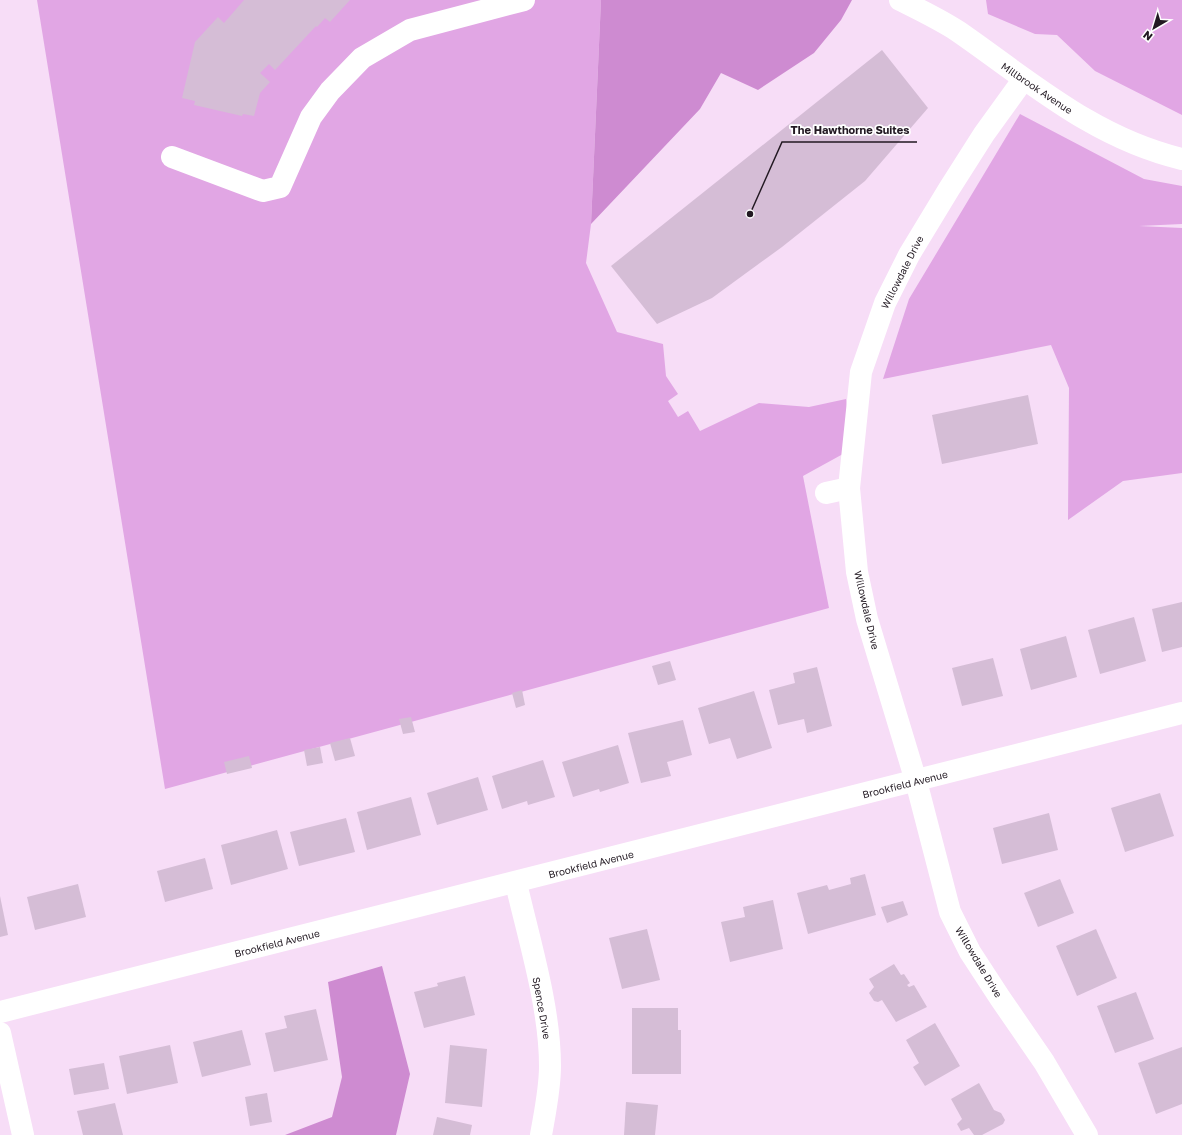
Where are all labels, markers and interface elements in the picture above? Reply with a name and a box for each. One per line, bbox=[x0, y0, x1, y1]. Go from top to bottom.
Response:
north arrow bbox=[1134, 8, 1174, 48]
text: N bbox=[1140, 29, 1155, 44]
street label: Millbrook Avenue bbox=[999, 60, 1075, 116]
callout: The Hawthorne Suites bbox=[782, 119, 917, 142]
text: The Hawthorne Suites bbox=[791, 123, 909, 136]
street label: Willowdale Drive bbox=[878, 233, 926, 311]
street label: Willowdale Drive bbox=[852, 569, 882, 651]
street label: Brookfield Avenue bbox=[861, 768, 949, 800]
street label: Brookfield Avenue bbox=[547, 848, 635, 880]
street label: Willowdale Drive bbox=[953, 924, 1005, 1000]
street label: Brookfield Avenue bbox=[233, 927, 321, 959]
street label: Spence Drive bbox=[531, 976, 553, 1040]

